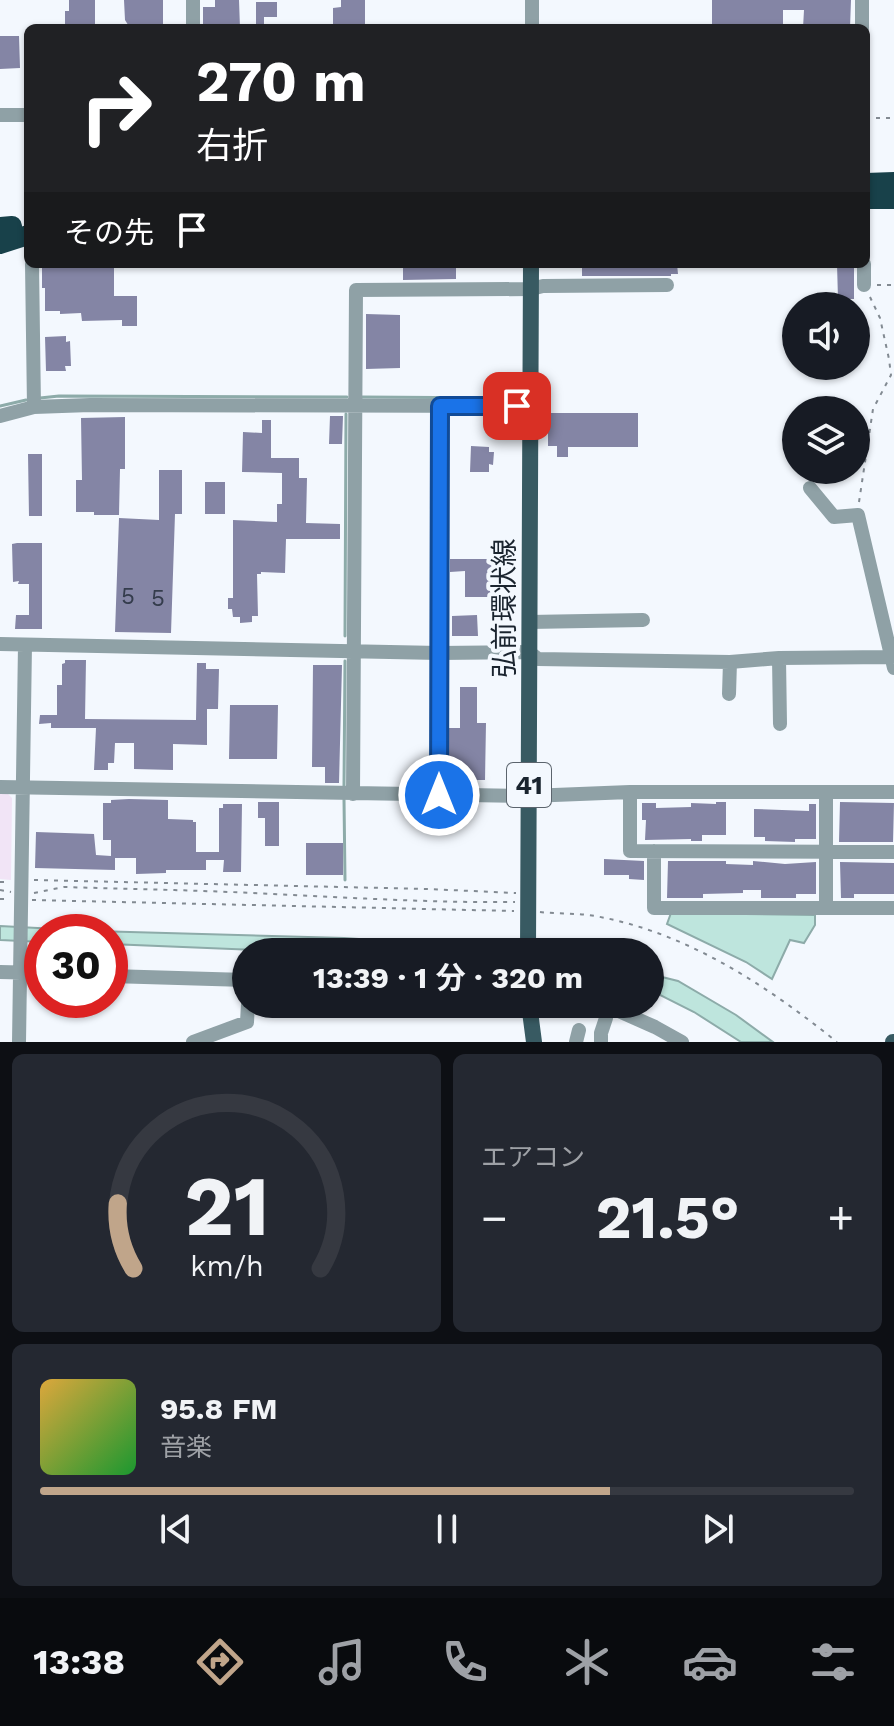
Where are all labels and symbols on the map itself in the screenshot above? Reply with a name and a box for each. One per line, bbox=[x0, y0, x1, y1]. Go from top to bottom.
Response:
pin bbox=[483, 372, 551, 440]
street label: 弘前環状線 bbox=[488, 538, 521, 678]
house number: 5 bbox=[121, 582, 135, 610]
house number: 5 bbox=[151, 584, 165, 612]
position arrow bbox=[397, 753, 481, 837]
road number: 41 bbox=[507, 763, 551, 807]
speed limit sign: 30 bbox=[24, 914, 128, 1018]

